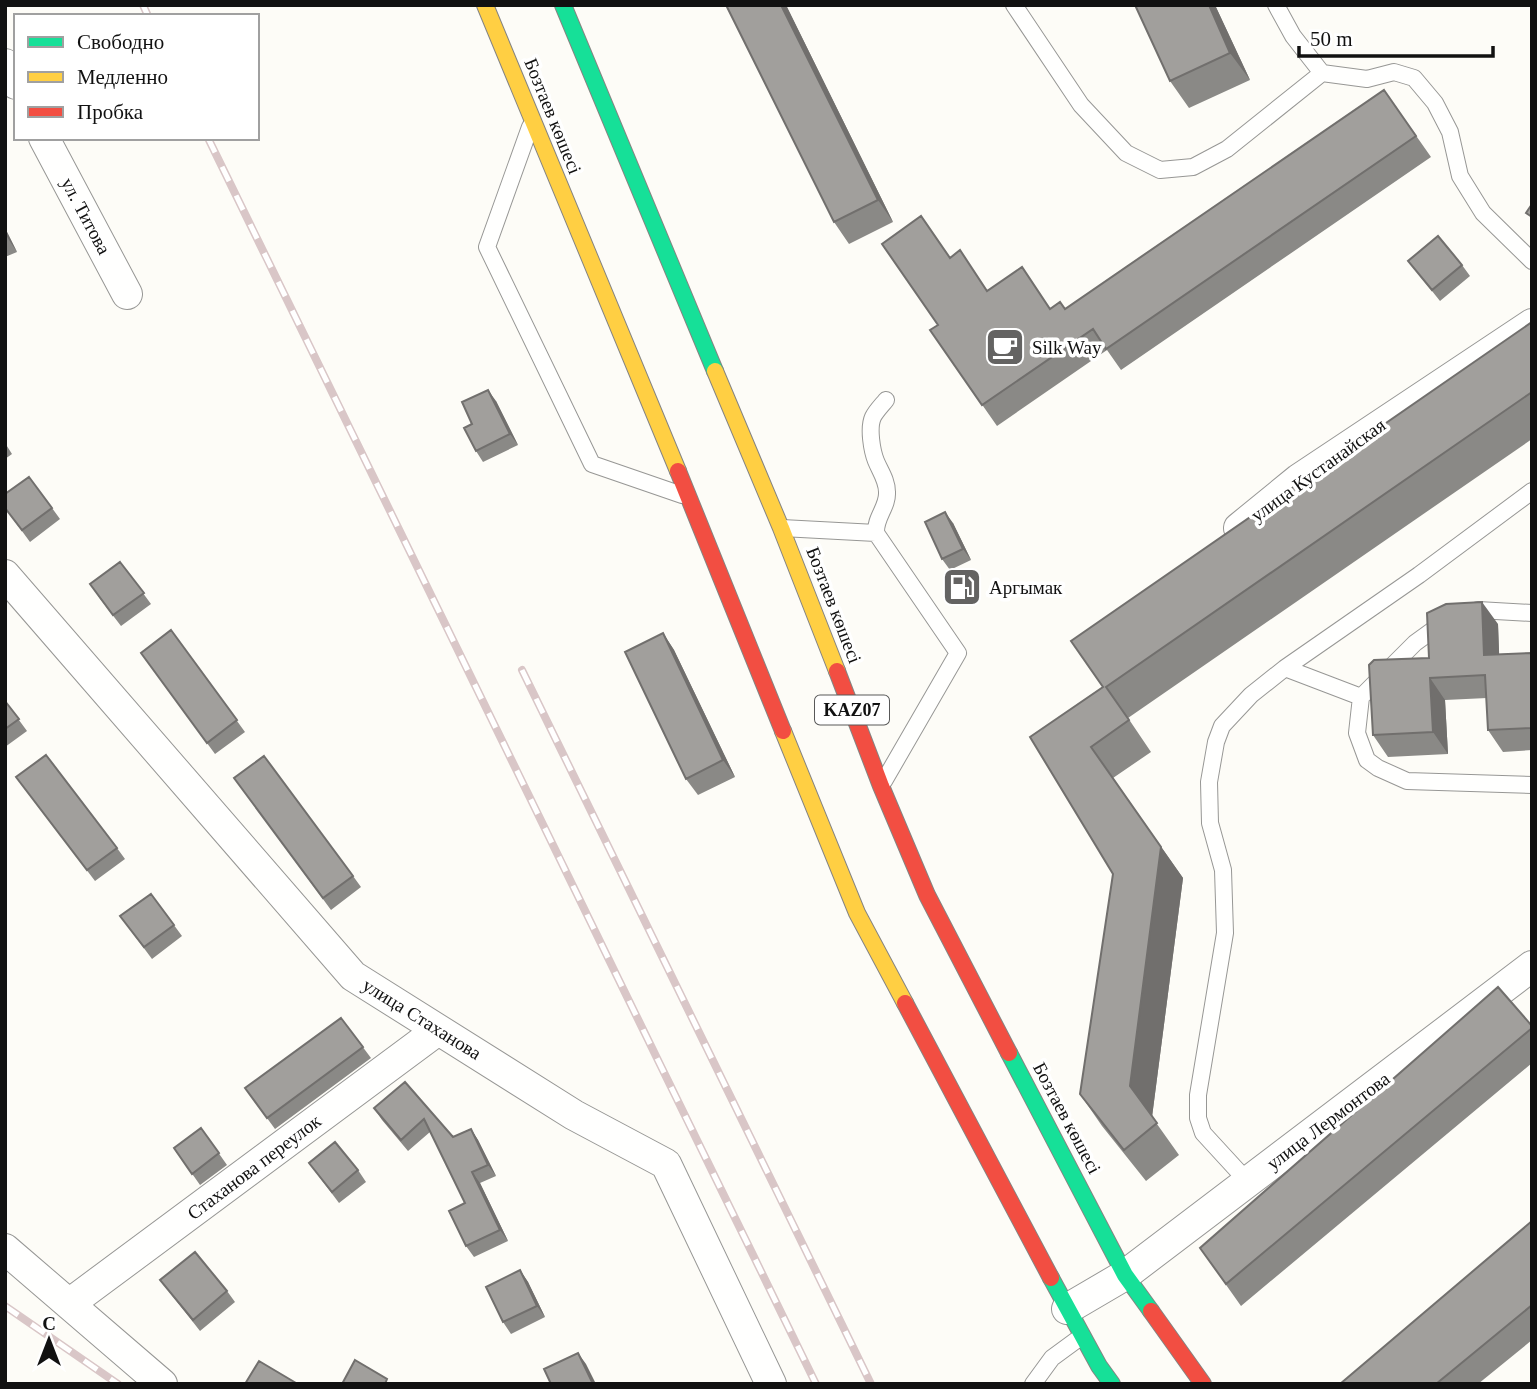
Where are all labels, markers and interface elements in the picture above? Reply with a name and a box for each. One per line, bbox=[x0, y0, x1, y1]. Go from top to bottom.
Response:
legend bbox=[14, 14, 259, 140]
scale bar bbox=[1299, 14, 1493, 58]
text: 50 m bbox=[1310, 27, 1353, 51]
text: Свободно bbox=[77, 30, 164, 54]
street label: Бозтаев көшесі bbox=[520, 55, 586, 177]
text: Медленно bbox=[77, 65, 168, 89]
text: Пробка bbox=[77, 100, 144, 124]
street label: ул. Титова bbox=[57, 174, 115, 258]
cafe icon: Silk Way bbox=[984, 326, 1026, 368]
place label: Silk Way bbox=[1032, 337, 1102, 358]
street label: улица Кустанайская bbox=[1247, 414, 1390, 526]
street label: Бозтаев көшесі bbox=[802, 544, 866, 666]
fuel station icon: Аргымак bbox=[941, 566, 983, 608]
place label: Аргымак bbox=[989, 577, 1063, 598]
road number: KAZ07 bbox=[815, 696, 889, 724]
street label: улица Стаханова bbox=[359, 974, 486, 1064]
street label: Бозтаев көшесі bbox=[1029, 1059, 1105, 1177]
street label: улица Лермонтова bbox=[1262, 1068, 1394, 1174]
street label: Стаханова переулок bbox=[183, 1110, 325, 1224]
north arrow bbox=[14, 1305, 84, 1375]
text: С bbox=[42, 1313, 56, 1334]

